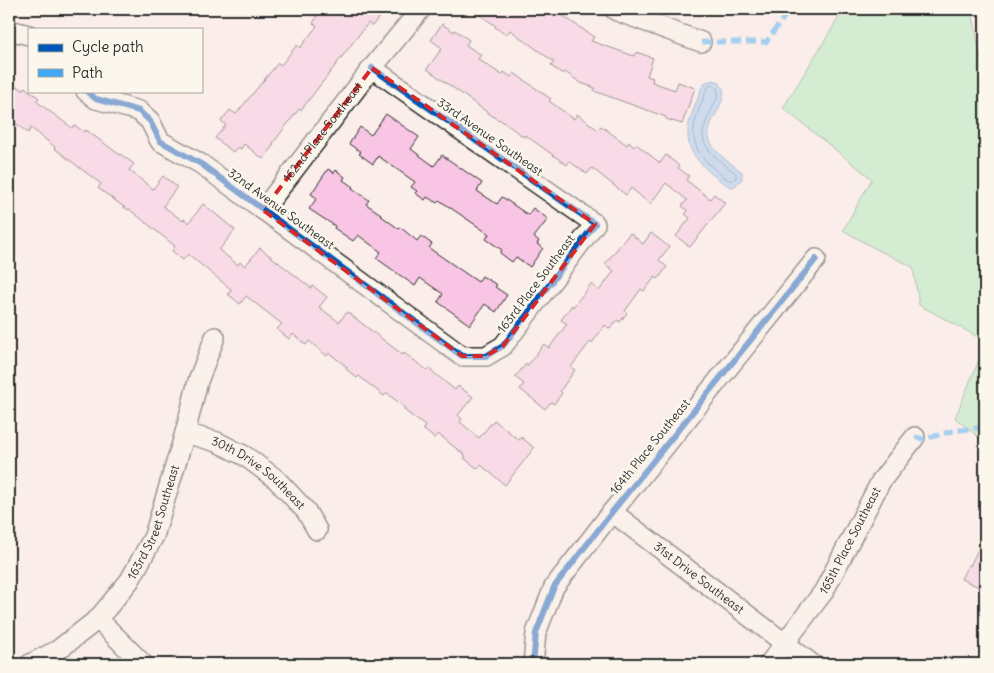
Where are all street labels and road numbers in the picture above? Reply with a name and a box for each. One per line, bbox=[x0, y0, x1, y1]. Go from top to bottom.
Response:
street label: 162nd Place Southeast bbox=[279, 79, 365, 185]
street label: 33rd Avenue Southeast bbox=[435, 94, 546, 179]
street label: 32nd Avenue Southeast bbox=[225, 165, 337, 252]
street label: 163rd Place Southeast bbox=[494, 232, 577, 336]
street label: 164th Place Southeast bbox=[606, 396, 693, 497]
street label: 30th Drive Southeast bbox=[210, 433, 308, 512]
street label: 163rd Street Southeast bbox=[124, 463, 182, 582]
street label: 165th Place Southeast bbox=[816, 484, 884, 597]
street label: 31st Drive Southeast bbox=[651, 538, 747, 617]

